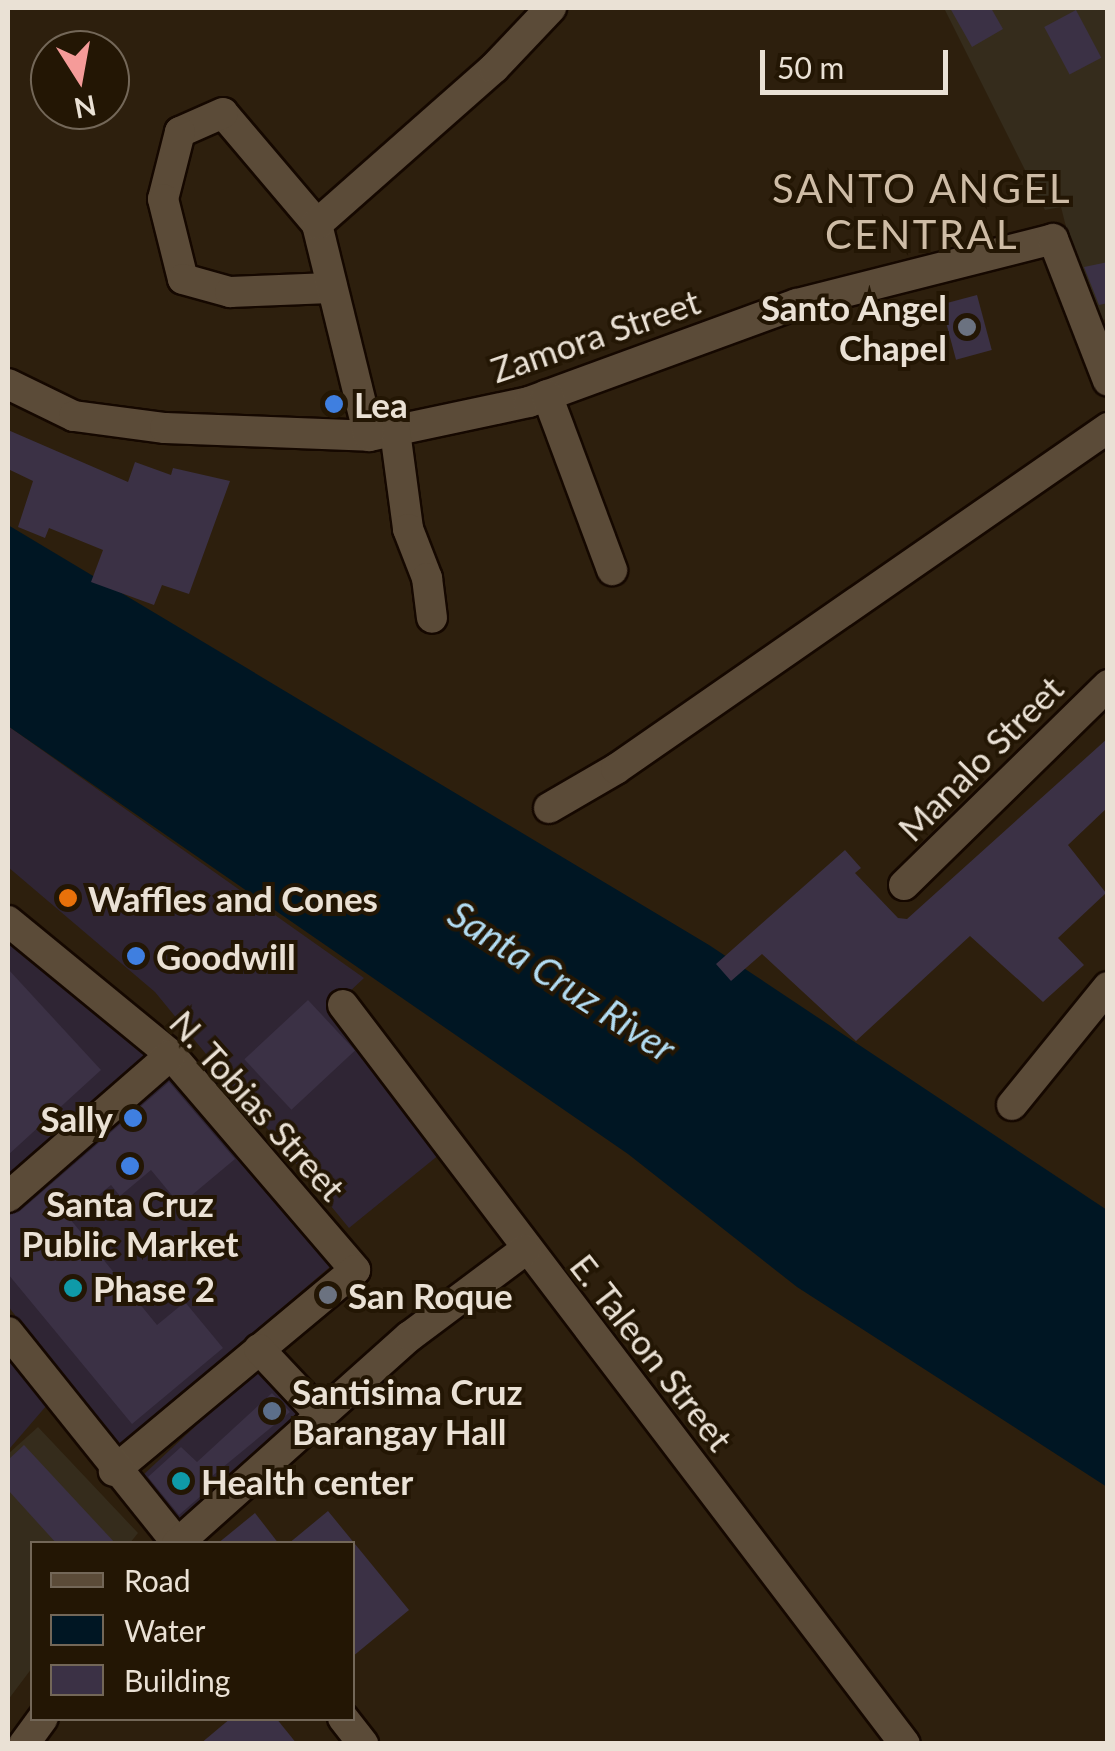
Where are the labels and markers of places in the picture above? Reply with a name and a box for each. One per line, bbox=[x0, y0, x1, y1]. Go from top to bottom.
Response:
place label: Santo Angel Chapel bbox=[760, 286, 947, 368]
marker: Santo Angel Chapel bbox=[956, 316, 978, 338]
place label: Lea bbox=[354, 383, 408, 425]
marker: Lea bbox=[323, 393, 345, 415]
place label: Waffles and Cones bbox=[88, 877, 378, 919]
marker: Waffles and Cones bbox=[57, 887, 79, 909]
place label: Goodwill bbox=[156, 935, 296, 977]
marker: Goodwill bbox=[125, 945, 147, 967]
place label: Sally bbox=[40, 1097, 113, 1139]
marker: Sally bbox=[122, 1107, 144, 1129]
marker: Santa Cruz Public Market bbox=[119, 1155, 141, 1177]
place label: Santa Cruz Public Market bbox=[22, 1182, 238, 1264]
place label: Phase 2 bbox=[93, 1267, 215, 1309]
place label: San Roque bbox=[348, 1274, 513, 1316]
marker: Phase 2 bbox=[62, 1277, 84, 1299]
marker: San Roque bbox=[317, 1284, 339, 1306]
place label: Santisima Cruz Barangay Hall bbox=[292, 1370, 523, 1452]
marker: Santisima Cruz Barangay Hall bbox=[261, 1400, 283, 1422]
place label: Health center bbox=[201, 1460, 413, 1502]
marker: Health center bbox=[170, 1470, 192, 1492]

